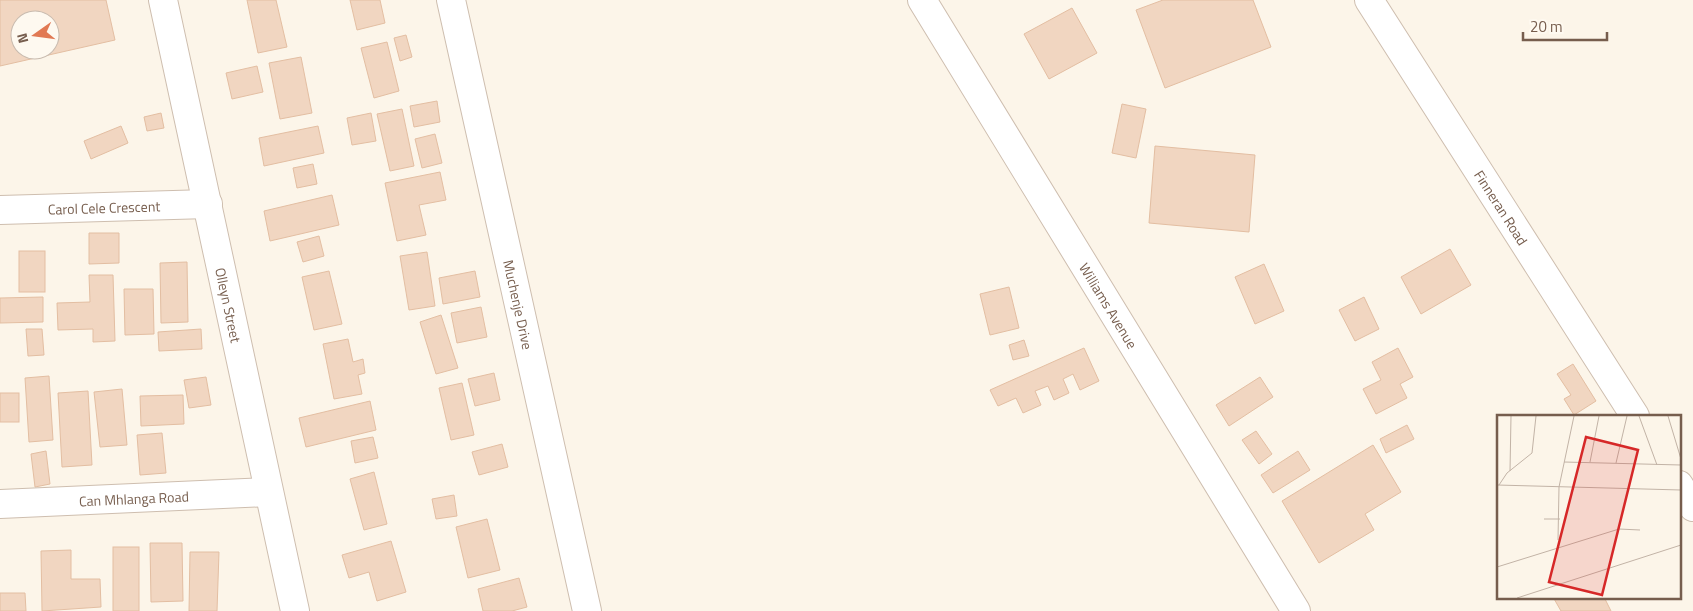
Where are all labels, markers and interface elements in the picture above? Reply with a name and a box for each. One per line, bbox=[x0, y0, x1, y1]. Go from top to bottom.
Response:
north arrow bbox=[10, 10, 60, 60]
scale bar bbox=[1523, 10, 1607, 42]
text: 20 m bbox=[1530, 15, 1563, 38]
text: N bbox=[11, 31, 33, 46]
street label: Finneran Road bbox=[1470, 166, 1533, 249]
street label: Carol Cele Crescent bbox=[47, 195, 161, 219]
street label: Muchenje Drive bbox=[499, 258, 539, 351]
street label: Williams Avenue bbox=[1075, 258, 1143, 352]
street label: Olleyn Street bbox=[211, 266, 247, 345]
inset map bbox=[1497, 415, 1680, 598]
street label: Can Mhlanga Road bbox=[78, 485, 189, 511]

